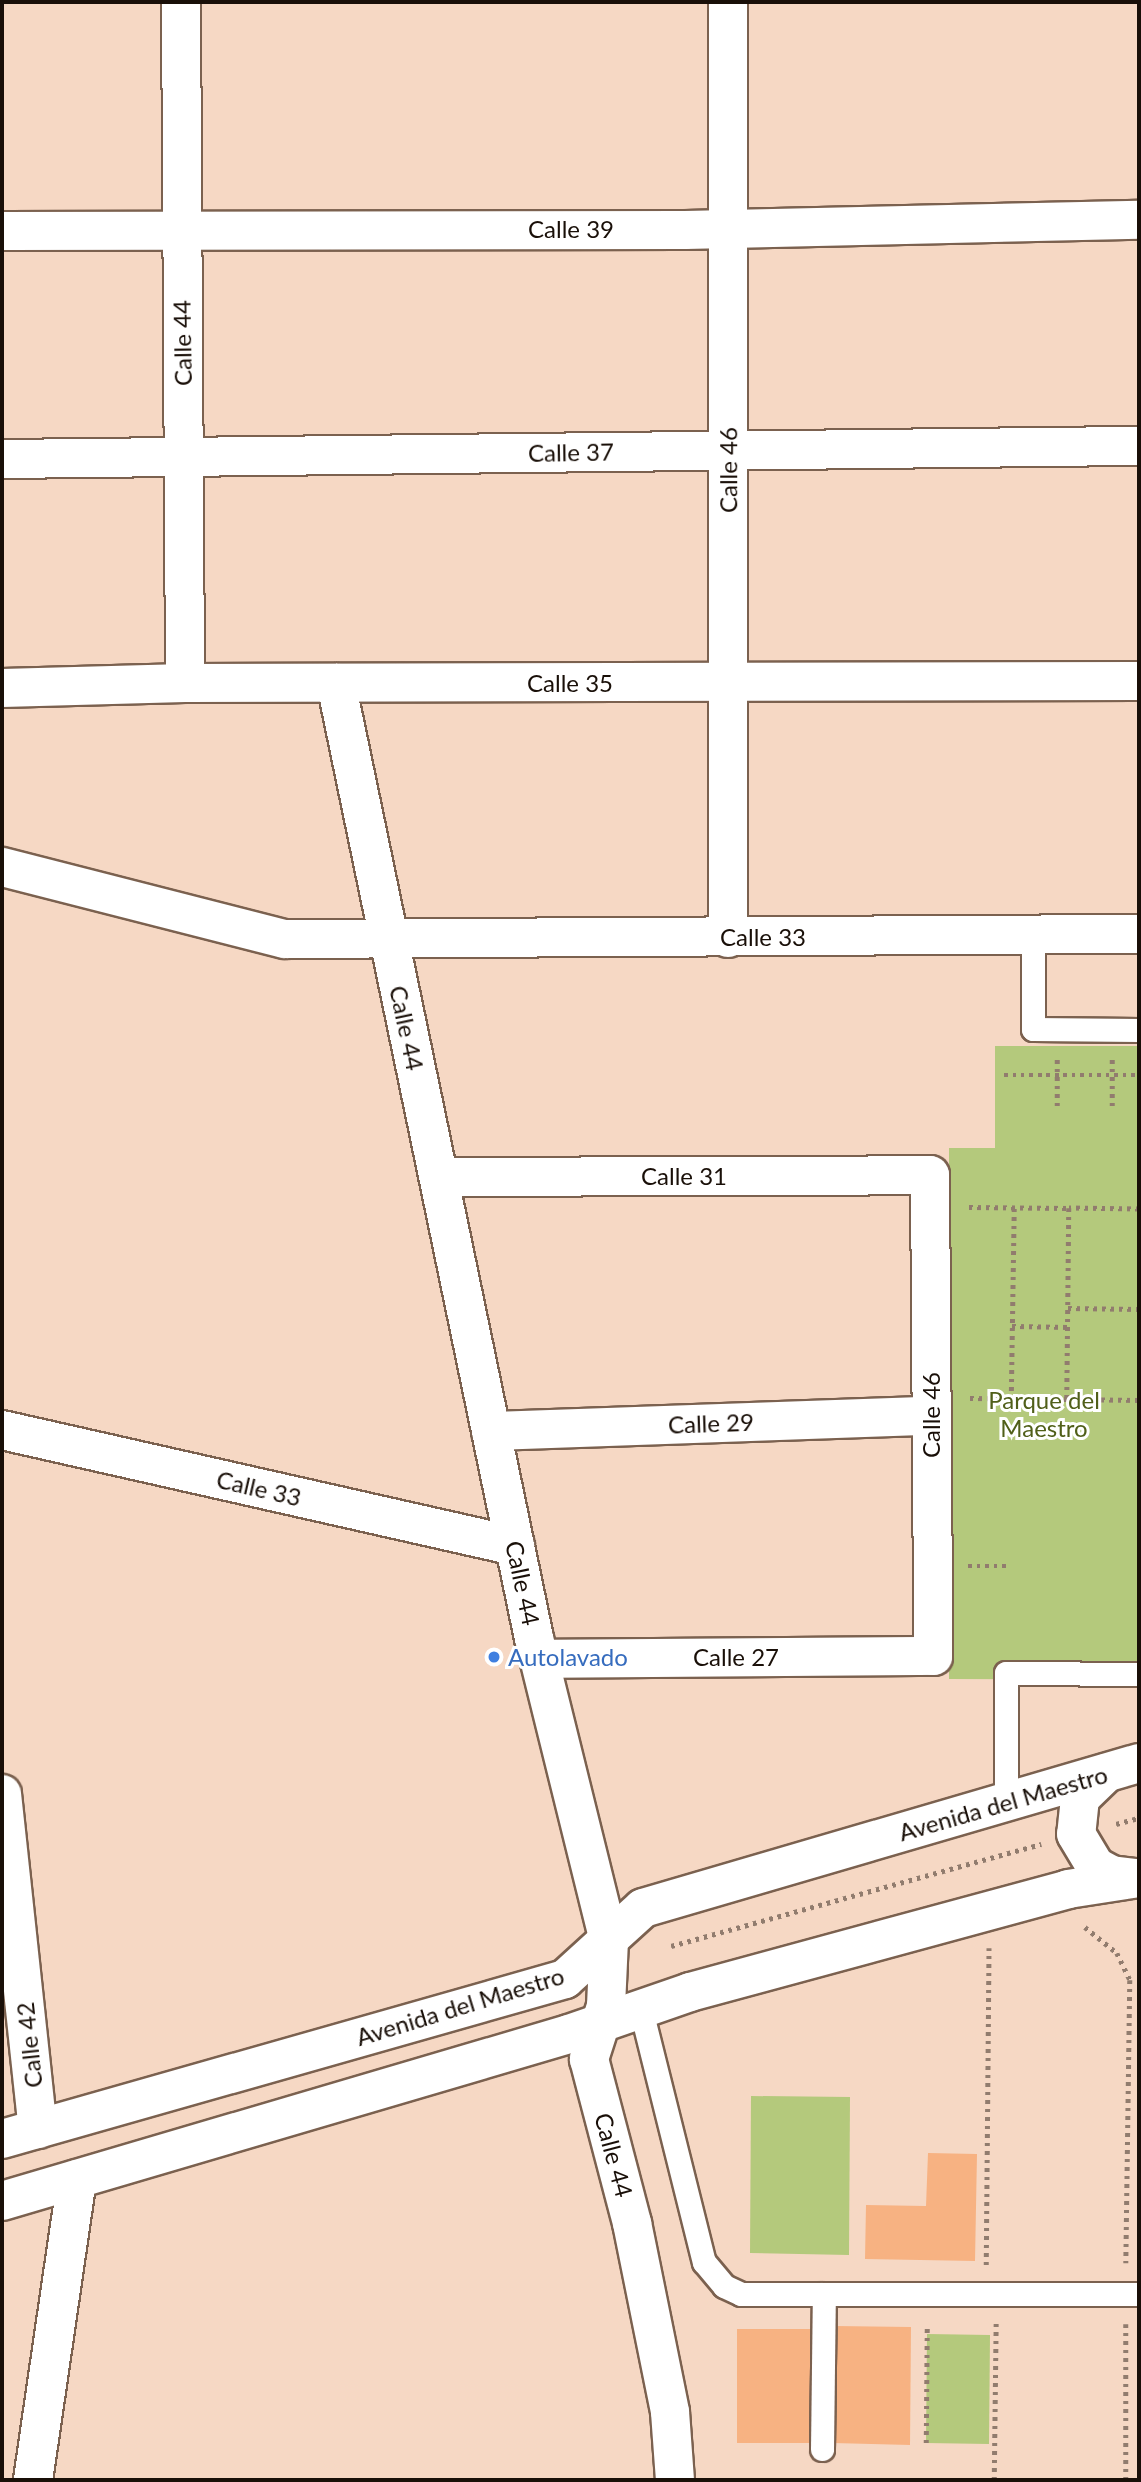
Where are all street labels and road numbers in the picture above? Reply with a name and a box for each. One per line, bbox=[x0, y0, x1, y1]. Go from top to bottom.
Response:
street label: Calle 39 bbox=[528, 215, 614, 243]
street label: Calle 44 bbox=[167, 300, 197, 386]
street label: Calle 46 bbox=[714, 427, 742, 513]
street label: Calle 37 bbox=[528, 437, 614, 467]
street label: Calle 35 bbox=[527, 669, 613, 697]
street label: Calle 33 bbox=[720, 923, 806, 951]
street label: Calle 44 bbox=[384, 983, 430, 1073]
street label: Calle 31 bbox=[641, 1162, 727, 1190]
street label: Calle 46 bbox=[917, 1372, 945, 1458]
street label: Calle 29 bbox=[668, 1407, 754, 1439]
street label: Calle 33 bbox=[214, 1464, 304, 1512]
street label: Calle 44 bbox=[500, 1538, 546, 1628]
street label: Calle 27 bbox=[693, 1643, 779, 1671]
street label: Avenida del Maestro bbox=[895, 1759, 1111, 1847]
street label: Avenida del Maestro bbox=[353, 1961, 567, 2051]
street label: Calle 42 bbox=[10, 2001, 48, 2089]
street label: Calle 44 bbox=[589, 2110, 639, 2200]

